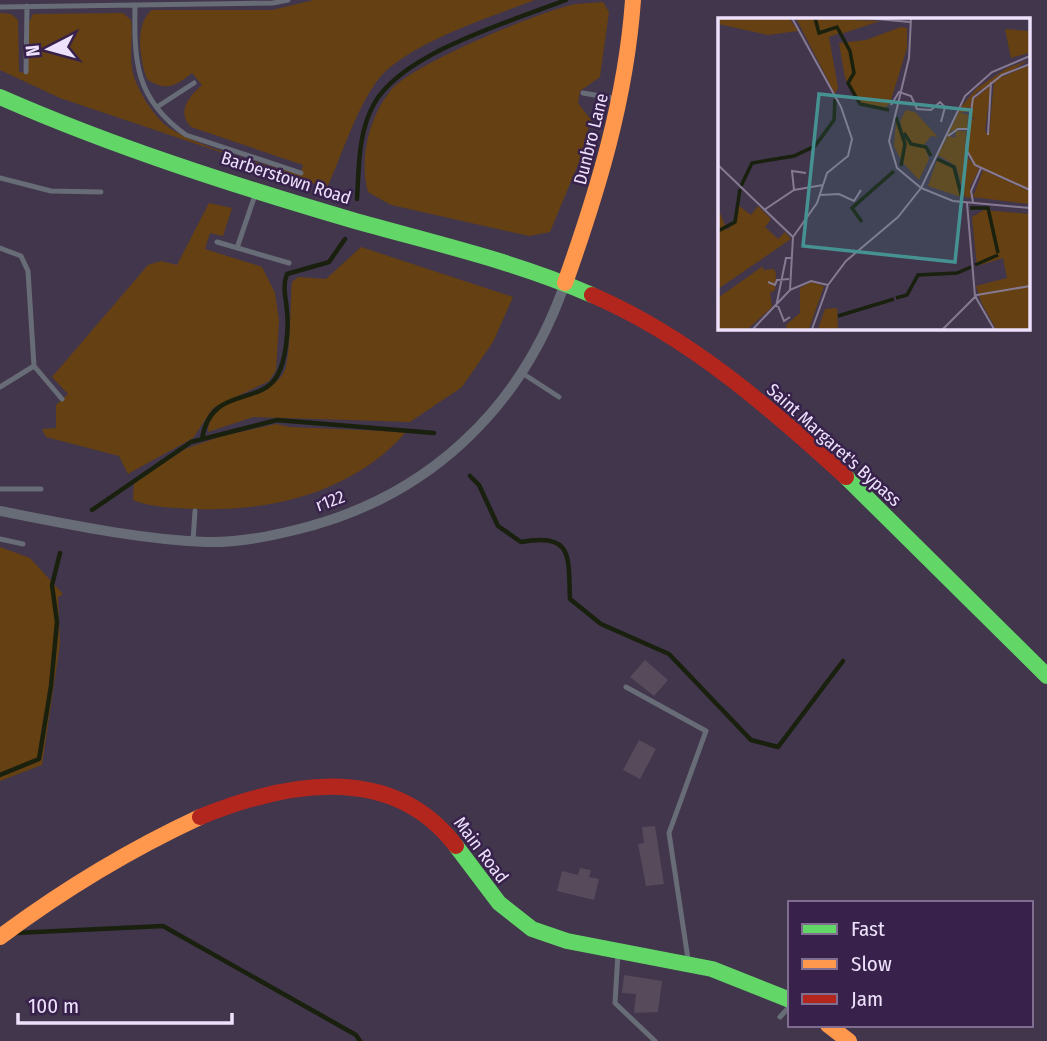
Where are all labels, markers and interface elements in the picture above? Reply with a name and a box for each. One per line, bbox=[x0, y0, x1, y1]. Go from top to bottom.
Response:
north arrow bbox=[14, 14, 84, 84]
inset map bbox=[718, 18, 1030, 329]
text: N bbox=[21, 44, 45, 58]
street label: Dunbro Lane bbox=[569, 91, 613, 187]
street label: Barberstown Road bbox=[218, 147, 354, 209]
street label: Saint Margaret's Bypass bbox=[762, 379, 906, 511]
street label: r122 bbox=[312, 486, 348, 516]
street label: Main Road bbox=[449, 813, 513, 887]
legend bbox=[788, 901, 1033, 1027]
text: Fast bbox=[851, 916, 885, 942]
text: Slow bbox=[851, 951, 892, 977]
scale bar bbox=[18, 982, 231, 1026]
text: Jam bbox=[851, 986, 883, 1012]
text: 100 m bbox=[28, 993, 79, 1019]

